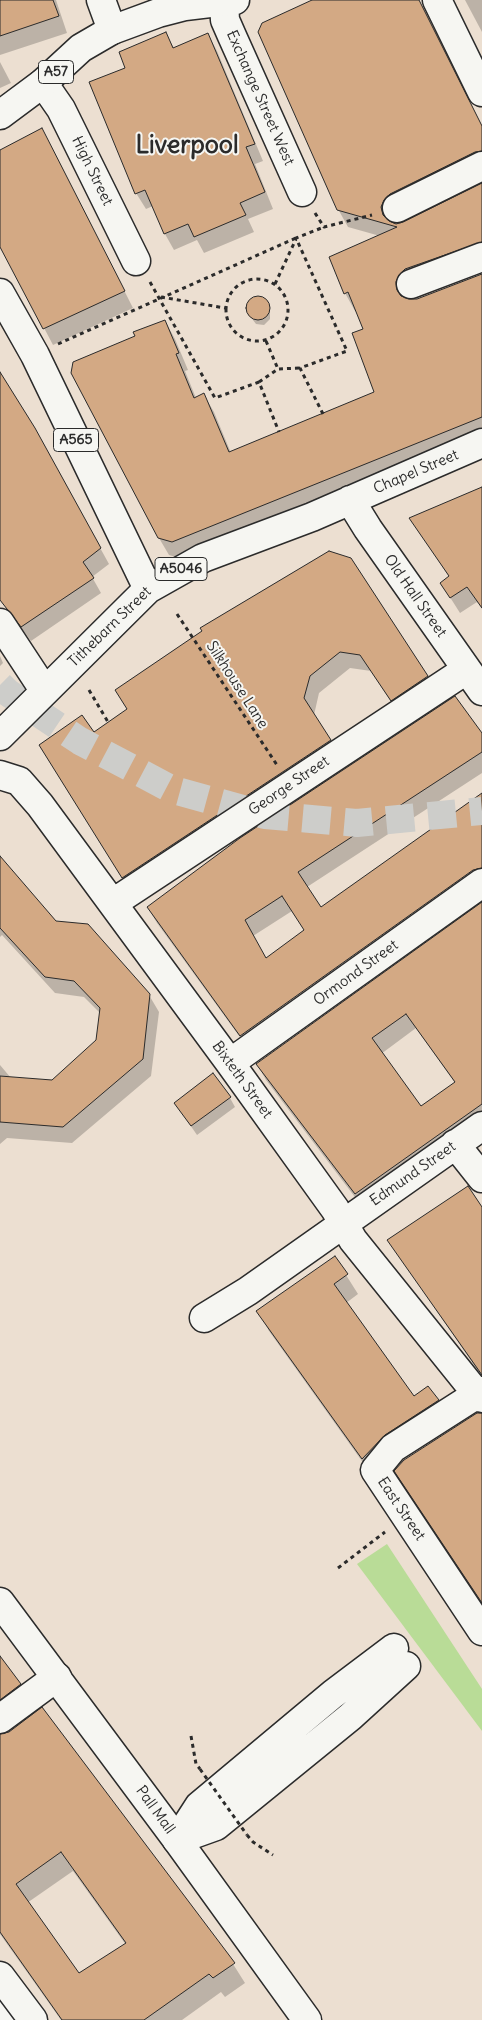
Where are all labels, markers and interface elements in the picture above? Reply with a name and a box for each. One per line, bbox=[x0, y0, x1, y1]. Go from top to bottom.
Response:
street label: Exchange Street West bbox=[222, 28, 298, 168]
road number: A57 bbox=[38, 61, 74, 84]
district label: Liverpool bbox=[136, 131, 238, 161]
street label: High Street bbox=[68, 133, 116, 209]
road number: A565 bbox=[54, 428, 98, 452]
street label: Chapel Street bbox=[371, 446, 461, 498]
street label: Old Hall Street bbox=[380, 551, 450, 641]
road number: A5046 bbox=[155, 558, 207, 580]
street label: Tithebarn Street bbox=[65, 583, 155, 671]
street label: Silkhouse Lane bbox=[202, 638, 272, 732]
street label: George Street bbox=[245, 752, 333, 820]
street label: Ormond Street bbox=[310, 936, 402, 1010]
street label: Bixteth Street bbox=[208, 1038, 276, 1122]
street label: Edmund Street bbox=[367, 1138, 459, 1210]
street label: East Street bbox=[373, 1474, 429, 1544]
street label: Pall Mall bbox=[132, 1783, 178, 1837]

